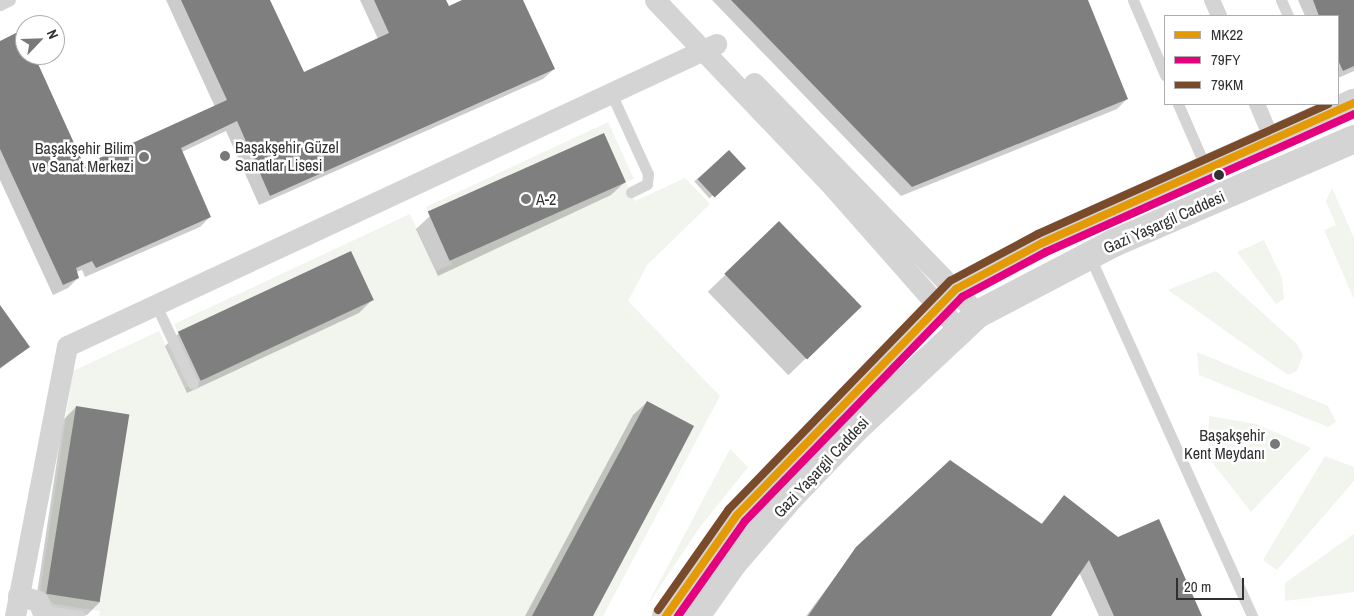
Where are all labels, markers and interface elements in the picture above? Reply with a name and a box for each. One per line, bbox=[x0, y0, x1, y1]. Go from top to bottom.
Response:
north arrow bbox=[15, 15, 65, 65]
legend bbox=[1164, 15, 1339, 105]
text: MK22 bbox=[1211, 24, 1243, 45]
text: N bbox=[43, 27, 63, 42]
text: 79FY bbox=[1211, 49, 1240, 70]
text: 79KM bbox=[1211, 74, 1243, 95]
place label: Başakşehir Güzel Sanatlar Lisesi bbox=[235, 137, 339, 175]
place label: Başakşehir Bilim ve Sanat Merkezi bbox=[32, 138, 134, 176]
marker: Başakşehir Güzel Sanatlar Lisesi bbox=[219, 150, 231, 162]
marker: Başakşehir Bilim ve Sanat Merkezi bbox=[138, 151, 150, 163]
unlabelled marker bbox=[1214, 170, 1224, 180]
street label: Gazi Yaşargil Caddesi bbox=[1100, 187, 1228, 257]
place label: A-2 bbox=[536, 189, 556, 209]
marker: A-2 bbox=[520, 193, 532, 205]
street label: Gazi Yaşargil Caddesi bbox=[769, 413, 873, 521]
place label: Başakşehir Kent Meydanı bbox=[1184, 425, 1265, 463]
marker: Başakşehir Kent Meydanı bbox=[1269, 438, 1281, 450]
scale bar bbox=[1179, 568, 1246, 600]
text: 20 m bbox=[1184, 576, 1211, 597]

